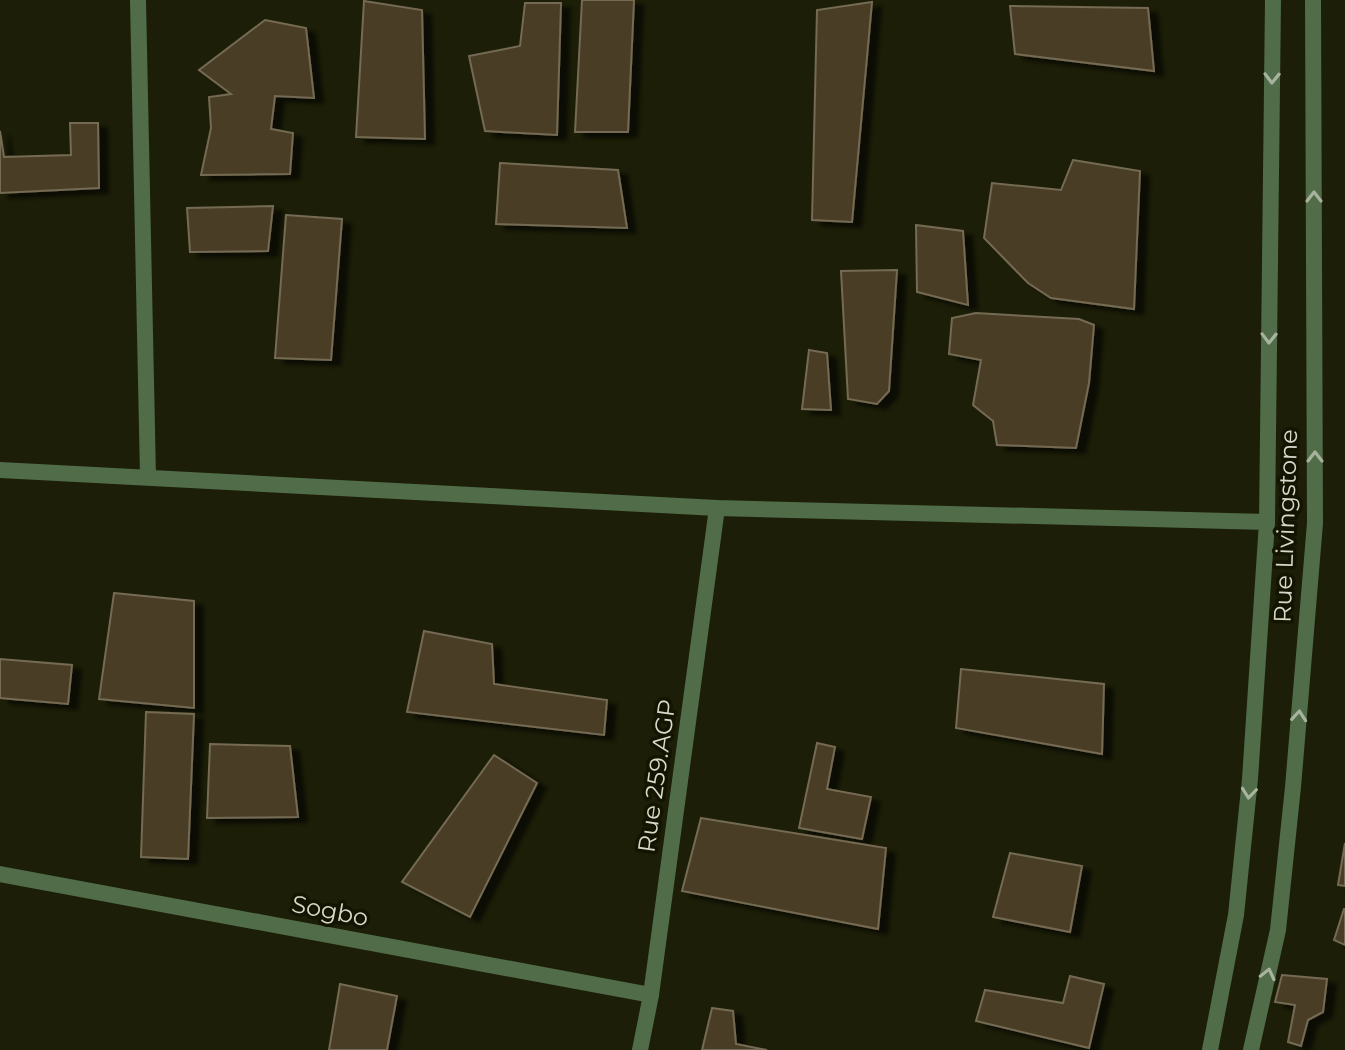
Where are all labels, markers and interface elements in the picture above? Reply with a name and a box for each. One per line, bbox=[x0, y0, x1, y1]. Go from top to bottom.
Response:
one-way arrow bbox=[1263, 72, 1281, 85]
one-way arrow bbox=[1305, 190, 1323, 203]
one-way arrow bbox=[1260, 332, 1278, 345]
street label: Rue Livingstone bbox=[1268, 429, 1303, 623]
one-way arrow bbox=[1306, 450, 1324, 463]
street label: Rue 259.AGP bbox=[631, 697, 682, 854]
one-way arrow bbox=[1290, 709, 1307, 722]
one-way arrow bbox=[1240, 787, 1257, 800]
street label: Sogbo bbox=[289, 889, 371, 932]
one-way arrow bbox=[1259, 968, 1276, 981]

